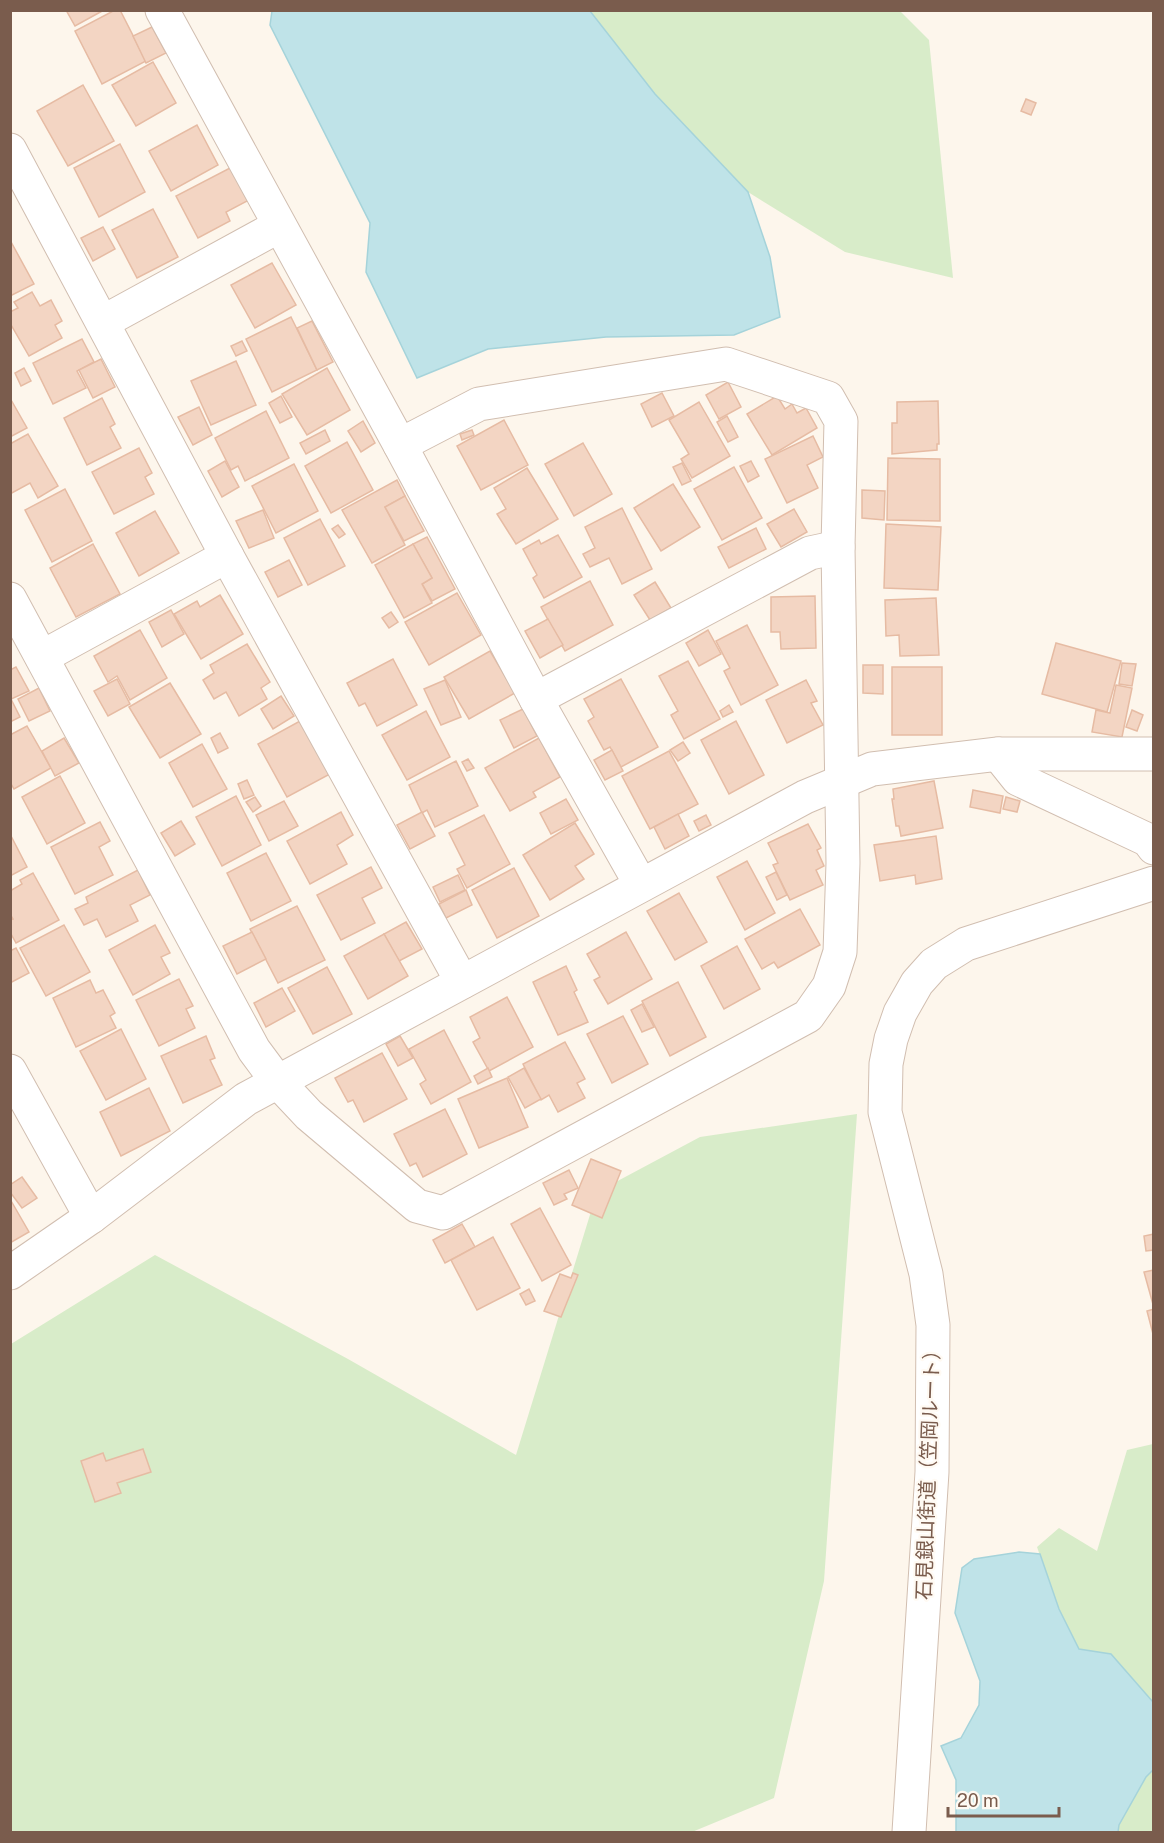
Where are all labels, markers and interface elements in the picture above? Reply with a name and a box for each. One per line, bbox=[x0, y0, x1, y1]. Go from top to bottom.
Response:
street label: 石見銀山街道（笠岡ルート） bbox=[911, 1340, 945, 1600]
scale bar bbox=[948, 1780, 1059, 1818]
text: 20 m bbox=[957, 1790, 999, 1811]

